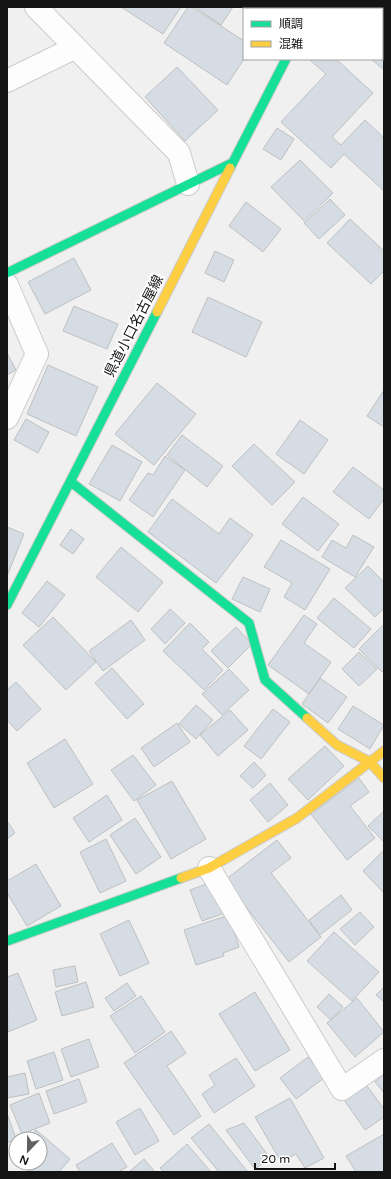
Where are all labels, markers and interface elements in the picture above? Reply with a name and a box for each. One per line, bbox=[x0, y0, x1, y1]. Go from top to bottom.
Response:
legend bbox=[243, 8, 383, 60]
text: 順調 bbox=[279, 17, 303, 31]
text: 混雑 bbox=[279, 37, 303, 51]
street label: 県道小口名古屋線 bbox=[101, 272, 167, 380]
north arrow bbox=[8, 1131, 48, 1171]
scale bar bbox=[255, 1145, 335, 1171]
text: N bbox=[18, 1152, 31, 1167]
text: 20 m bbox=[261, 1152, 290, 1166]

